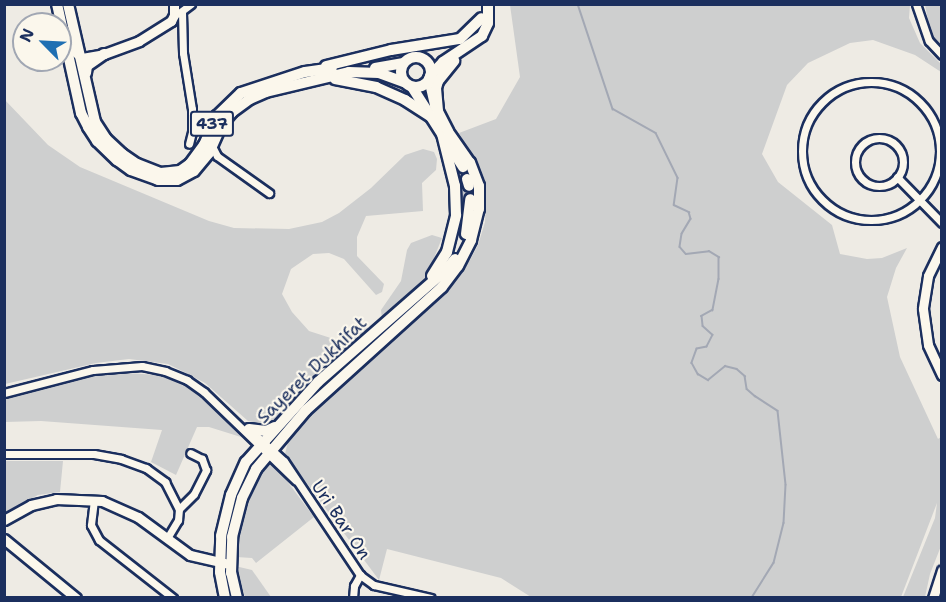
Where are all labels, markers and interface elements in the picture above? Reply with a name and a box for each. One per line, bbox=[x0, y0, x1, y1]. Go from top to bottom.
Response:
north arrow bbox=[12, 12, 72, 72]
text: N bbox=[15, 25, 39, 45]
road number: 437 bbox=[190, 111, 234, 137]
street label: Sayeret Dukhifat bbox=[252, 312, 372, 428]
street label: Uri Bar On bbox=[307, 476, 375, 564]

